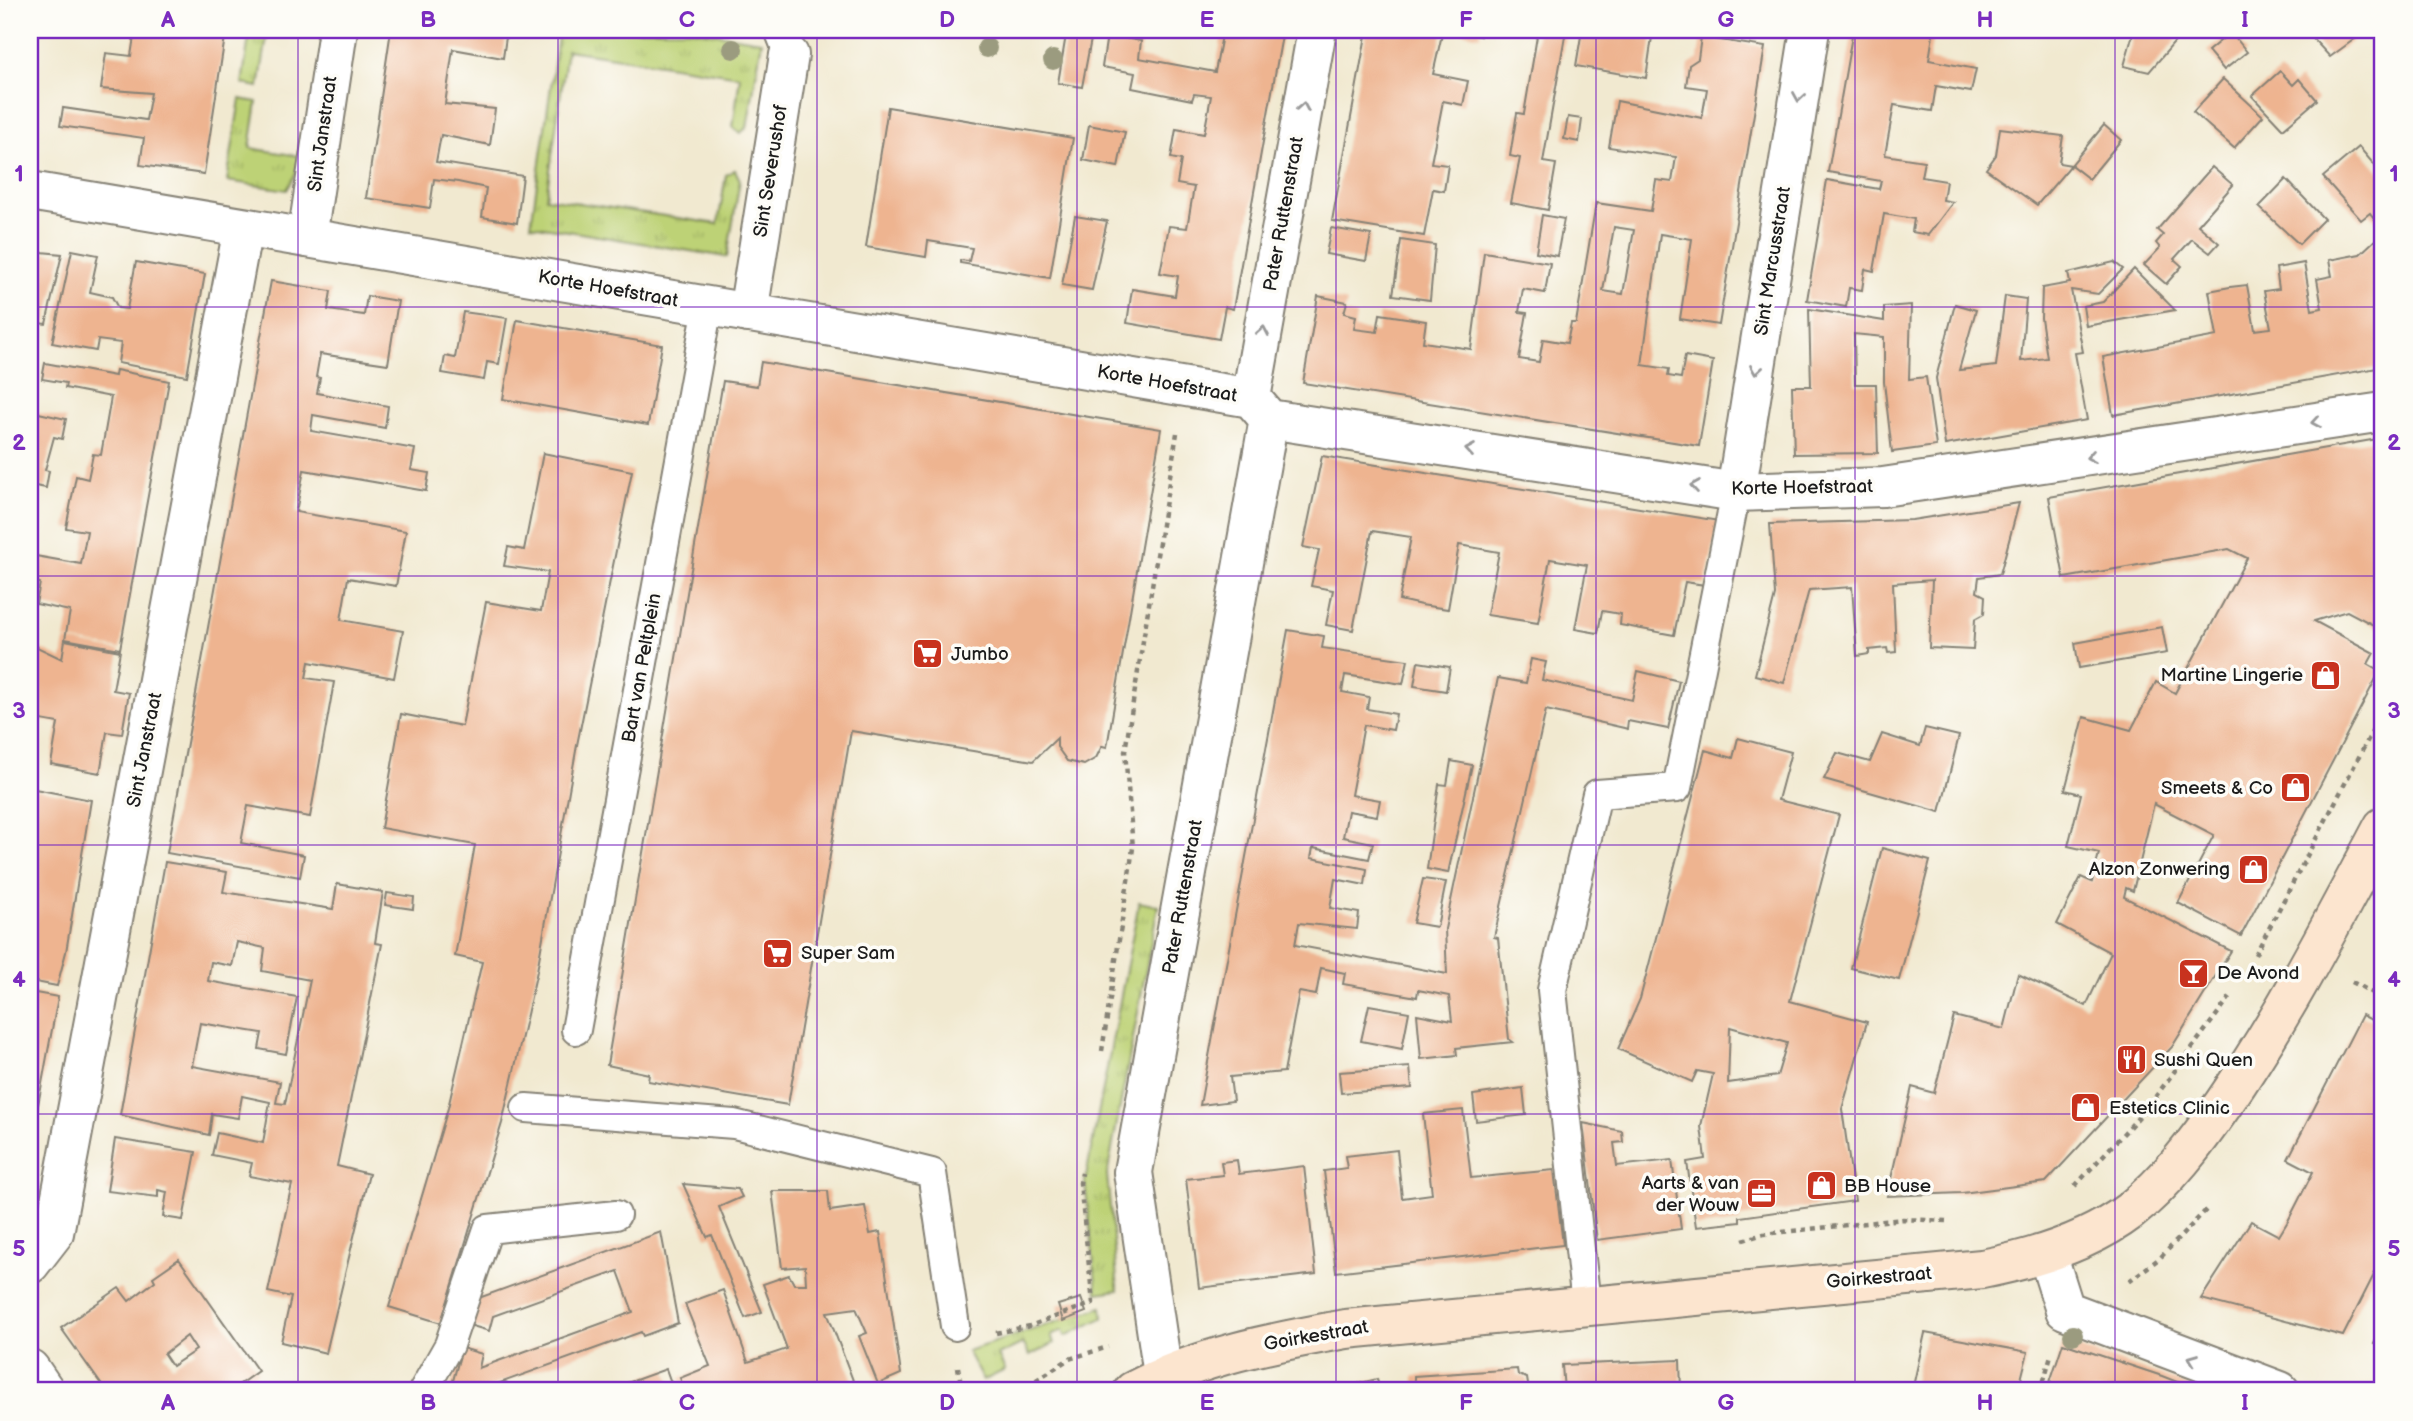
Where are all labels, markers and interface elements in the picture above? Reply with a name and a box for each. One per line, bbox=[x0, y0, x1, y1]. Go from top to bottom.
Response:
text: A bbox=[160, 6, 176, 34]
text: B bbox=[420, 6, 436, 34]
text: C bbox=[679, 6, 695, 34]
text: D bbox=[939, 6, 955, 34]
text: E bbox=[1200, 6, 1215, 34]
text: F bbox=[1459, 6, 1473, 34]
text: G bbox=[1718, 6, 1735, 34]
text: H bbox=[1976, 6, 1994, 34]
text: I bbox=[2241, 6, 2249, 34]
street label: Sint Janstraat bbox=[303, 74, 343, 193]
one-way arrow bbox=[1792, 91, 1807, 103]
one-way arrow bbox=[1295, 101, 1310, 113]
street label: Sint Severushof bbox=[749, 103, 793, 239]
street label: Pater Ruttenstraat bbox=[1259, 135, 1309, 293]
text: 1 bbox=[14, 160, 24, 188]
text: 1 bbox=[2389, 160, 2399, 188]
street label: Sint Marcusstraat bbox=[1750, 185, 1796, 337]
street label: Korte Hoefstraat bbox=[536, 265, 680, 313]
one-way arrow bbox=[1255, 325, 1270, 337]
street label: Korte Hoefstraat bbox=[1095, 360, 1239, 408]
one-way arrow bbox=[1749, 364, 1764, 376]
one-way arrow bbox=[2310, 414, 2322, 429]
text: 2 bbox=[12, 429, 26, 457]
text: 2 bbox=[2387, 429, 2401, 457]
one-way arrow bbox=[1464, 443, 1476, 458]
one-way arrow bbox=[2085, 449, 2097, 464]
street label: Korte Hoefstraat bbox=[1731, 475, 1873, 501]
one-way arrow bbox=[1689, 478, 1701, 493]
street label: Bart van Peltplein bbox=[618, 591, 666, 745]
supermarket icon: Jumbo bbox=[911, 637, 945, 671]
place label: Jumbo bbox=[951, 643, 1009, 666]
shop icon: Martine Lingerie bbox=[2309, 658, 2343, 692]
place label: Martine Lingerie bbox=[2160, 664, 2303, 687]
street label: Sint Janstraat bbox=[123, 690, 167, 809]
text: 3 bbox=[12, 697, 26, 725]
text: 3 bbox=[2387, 697, 2401, 725]
shop icon: Smeets & Co bbox=[2279, 771, 2313, 805]
place label: Smeets & Co bbox=[2161, 777, 2273, 800]
street label: Pater Ruttenstraat bbox=[1158, 818, 1208, 976]
shop icon: Alzon Zonwering bbox=[2236, 852, 2270, 886]
place label: Alzon Zonwering bbox=[2089, 858, 2230, 881]
supermarket icon: Super Sam bbox=[761, 936, 795, 970]
place label: Super Sam bbox=[801, 942, 895, 965]
bar icon: De Avond bbox=[2177, 956, 2211, 990]
place label: De Avond bbox=[2217, 962, 2299, 985]
text: 4 bbox=[12, 966, 26, 994]
text: 4 bbox=[2387, 966, 2401, 994]
restaurant icon: Sushi Quen bbox=[2114, 1043, 2148, 1077]
place label: Sushi Quen bbox=[2154, 1049, 2253, 1072]
shop icon: Estetics Clinic bbox=[2069, 1091, 2103, 1125]
place label: Estetics Clinic bbox=[2109, 1097, 2230, 1120]
shop icon: BB House bbox=[1804, 1169, 1838, 1203]
place label: Aarts & van der Wouw bbox=[1642, 1172, 1739, 1217]
place label: BB House bbox=[1844, 1175, 1931, 1198]
office icon: Aarts & van der Wouw bbox=[1745, 1177, 1779, 1211]
text: 5 bbox=[12, 1235, 26, 1263]
text: 5 bbox=[2387, 1235, 2401, 1263]
street label: Goirkestraat bbox=[1825, 1262, 1933, 1294]
street label: Goirkestraat bbox=[1262, 1315, 1370, 1357]
one-way arrow bbox=[2188, 1353, 2200, 1367]
text: A bbox=[160, 1389, 176, 1417]
text: B bbox=[420, 1389, 436, 1417]
text: C bbox=[679, 1389, 695, 1417]
text: D bbox=[939, 1389, 955, 1417]
text: E bbox=[1200, 1389, 1215, 1417]
text: F bbox=[1459, 1389, 1473, 1417]
text: G bbox=[1718, 1389, 1735, 1417]
text: H bbox=[1976, 1389, 1994, 1417]
text: I bbox=[2241, 1389, 2249, 1417]

